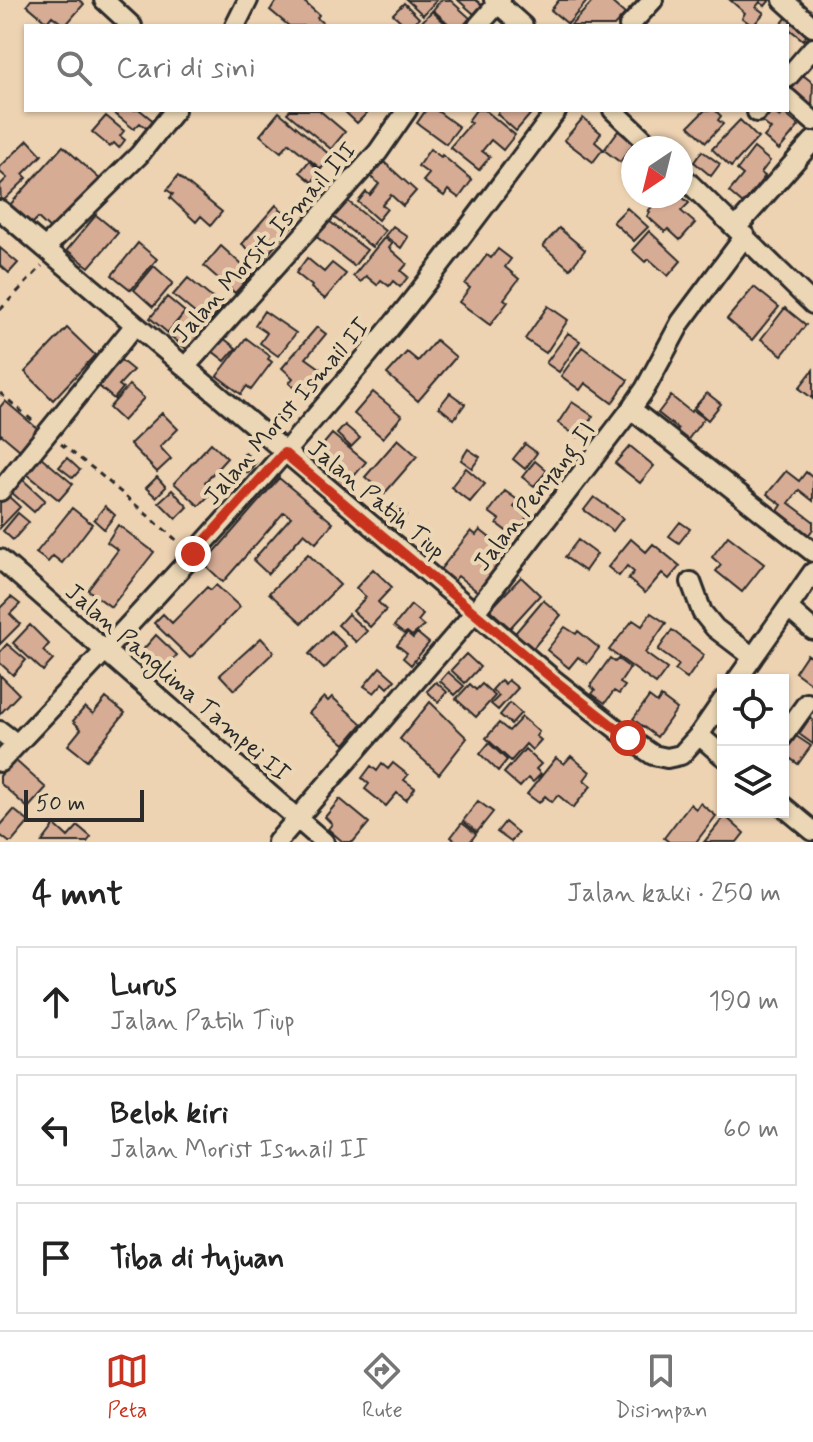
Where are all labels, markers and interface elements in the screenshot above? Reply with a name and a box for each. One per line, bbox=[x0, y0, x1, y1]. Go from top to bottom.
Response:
search box bbox=[24, 24, 789, 112]
icon: search bbox=[52, 46, 96, 90]
text: Cari di sini bbox=[116, 49, 256, 88]
street label: Jalan Morsit Ismail III bbox=[166, 136, 364, 350]
north arrow bbox=[621, 136, 693, 208]
street label: Jalan Morist Ismail II bbox=[197, 312, 377, 512]
street label: Jalan Penyang II bbox=[467, 416, 605, 580]
street label: Jalan Patih Tiup bbox=[301, 434, 451, 567]
route end bbox=[175, 536, 211, 572]
street label: Jalan Panglima Tampei II bbox=[57, 577, 296, 791]
map controls bbox=[717, 674, 789, 818]
button: locate bbox=[717, 674, 789, 746]
route start bbox=[610, 720, 646, 756]
button: layers bbox=[717, 746, 789, 818]
scale bar bbox=[24, 786, 144, 822]
text: 50 m bbox=[36, 790, 85, 818]
text: 4 mnt bbox=[32, 872, 123, 917]
text: Jalan kaki · 250 m bbox=[567, 877, 781, 911]
text: Lurus bbox=[110, 966, 177, 1005]
icon: ahead bbox=[34, 980, 78, 1024]
text: 190 m bbox=[709, 985, 779, 1019]
text: Jalan Patih Tiup bbox=[110, 1005, 295, 1039]
text: Belok kiri bbox=[110, 1094, 228, 1133]
icon: left bbox=[34, 1108, 78, 1152]
text: 60 m bbox=[723, 1113, 779, 1147]
text: Jalan Morist Ismail II bbox=[110, 1133, 368, 1167]
icon: arrive bbox=[34, 1236, 78, 1280]
text: Tiba di tujuan bbox=[110, 1239, 285, 1278]
tab: Peta bbox=[105, 1349, 149, 1425]
tab: Rute bbox=[360, 1349, 404, 1425]
tab: Disimpan bbox=[615, 1349, 708, 1425]

